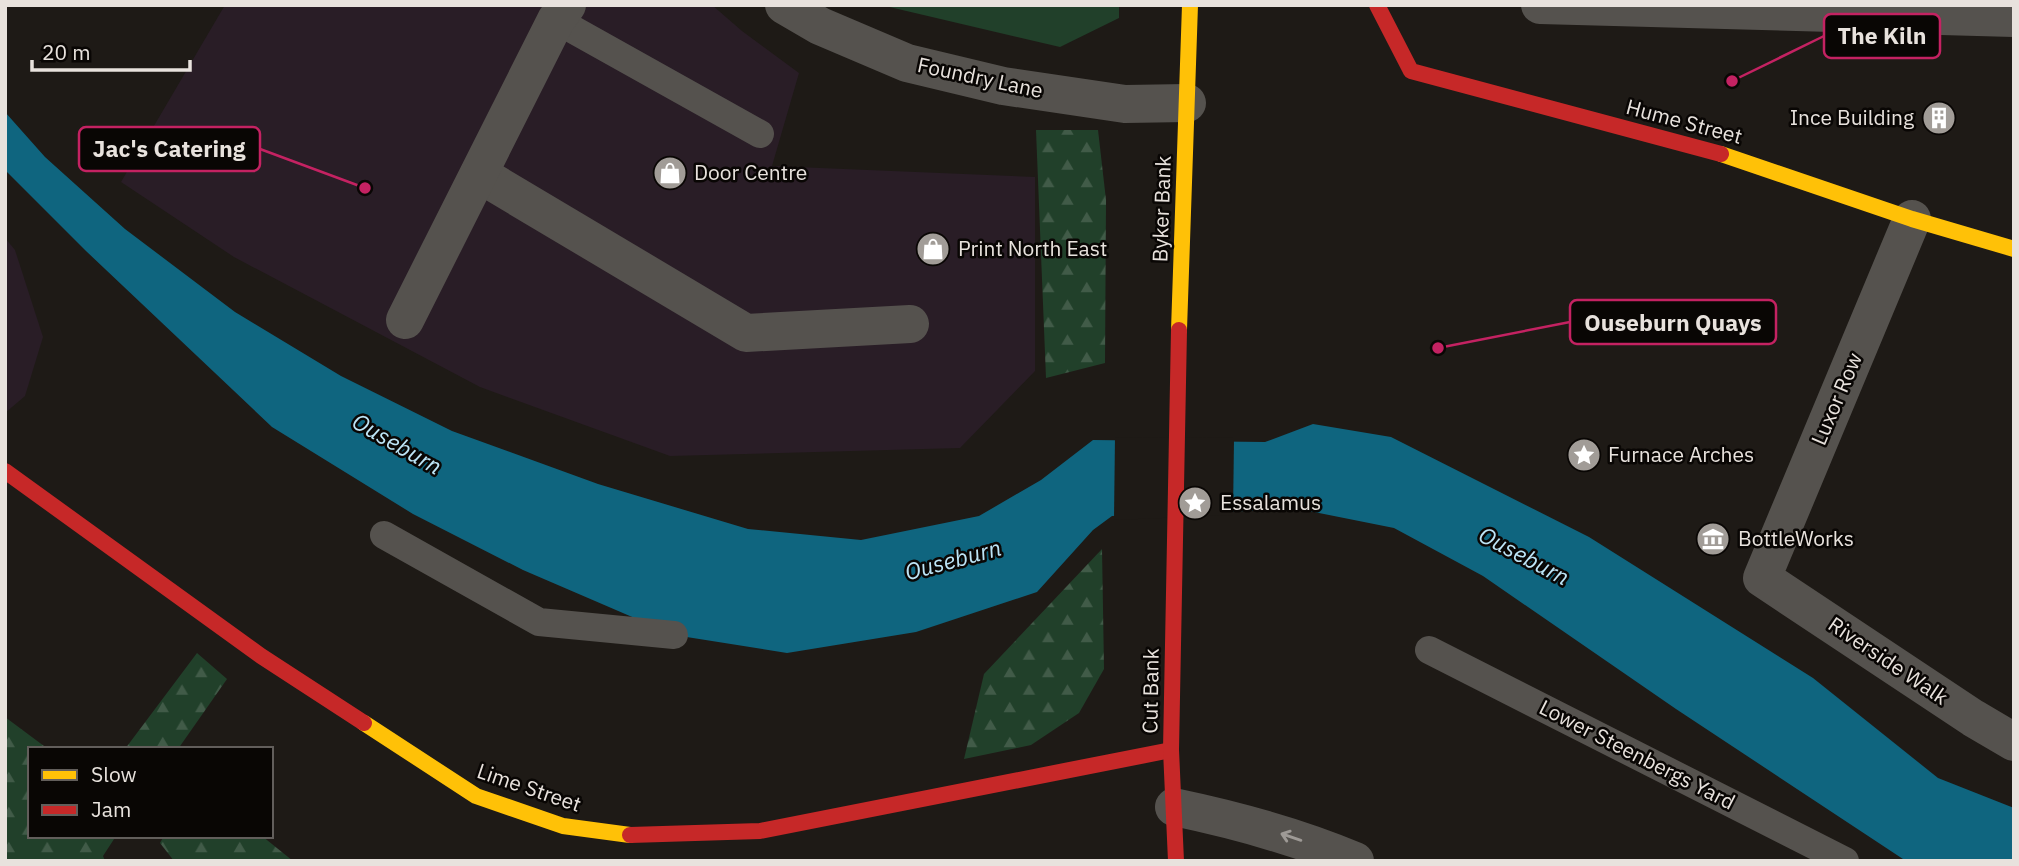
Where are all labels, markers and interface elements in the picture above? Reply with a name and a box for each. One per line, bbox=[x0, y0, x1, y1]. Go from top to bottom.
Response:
callout: The Kiln bbox=[1824, 14, 1940, 58]
text: The Kiln bbox=[1838, 20, 1926, 50]
scale bar bbox=[32, 28, 189, 72]
text: 20 m bbox=[42, 38, 91, 66]
street label: Foundry Lane bbox=[915, 50, 1045, 104]
street label: Hume Street bbox=[1623, 92, 1745, 150]
building icon: Ince Building bbox=[1920, 99, 1958, 137]
place label: Ince Building bbox=[1790, 103, 1914, 131]
callout: Jac's Catering bbox=[79, 127, 260, 171]
text: Jac's Catering bbox=[93, 133, 246, 163]
shop icon: Door Centre bbox=[651, 154, 689, 192]
street label: Byker Bank bbox=[1145, 155, 1177, 263]
place label: Door Centre bbox=[694, 158, 807, 186]
shop icon: Print North East bbox=[914, 230, 952, 268]
place label: Print North East bbox=[958, 234, 1107, 262]
callout: Ouseburn Quays bbox=[1570, 300, 1776, 344]
text: Ouseburn Quays bbox=[1584, 307, 1762, 337]
street label: Luxor Row bbox=[1804, 348, 1868, 449]
water label: Ouseburn bbox=[347, 405, 448, 481]
place icon: Furnace Arches bbox=[1565, 436, 1603, 474]
place label: Furnace Arches bbox=[1608, 440, 1754, 468]
place icon: Essalamus bbox=[1176, 484, 1214, 522]
place label: Essalamus bbox=[1220, 488, 1321, 516]
water label: Ouseburn bbox=[1474, 519, 1575, 592]
museum icon: BottleWorks bbox=[1694, 520, 1732, 558]
place label: BottleWorks bbox=[1738, 524, 1854, 552]
water label: Ouseburn bbox=[901, 532, 1004, 586]
street label: Riverside Walk bbox=[1823, 610, 1954, 711]
street label: Cut Bank bbox=[1135, 648, 1165, 734]
street label: Lower Steenbergs Yard bbox=[1535, 693, 1740, 816]
legend bbox=[28, 747, 273, 838]
street label: Lime Street bbox=[474, 756, 585, 818]
text: Slow bbox=[91, 760, 137, 788]
text: Jam bbox=[91, 795, 131, 823]
one-way arrow bbox=[1281, 830, 1303, 842]

